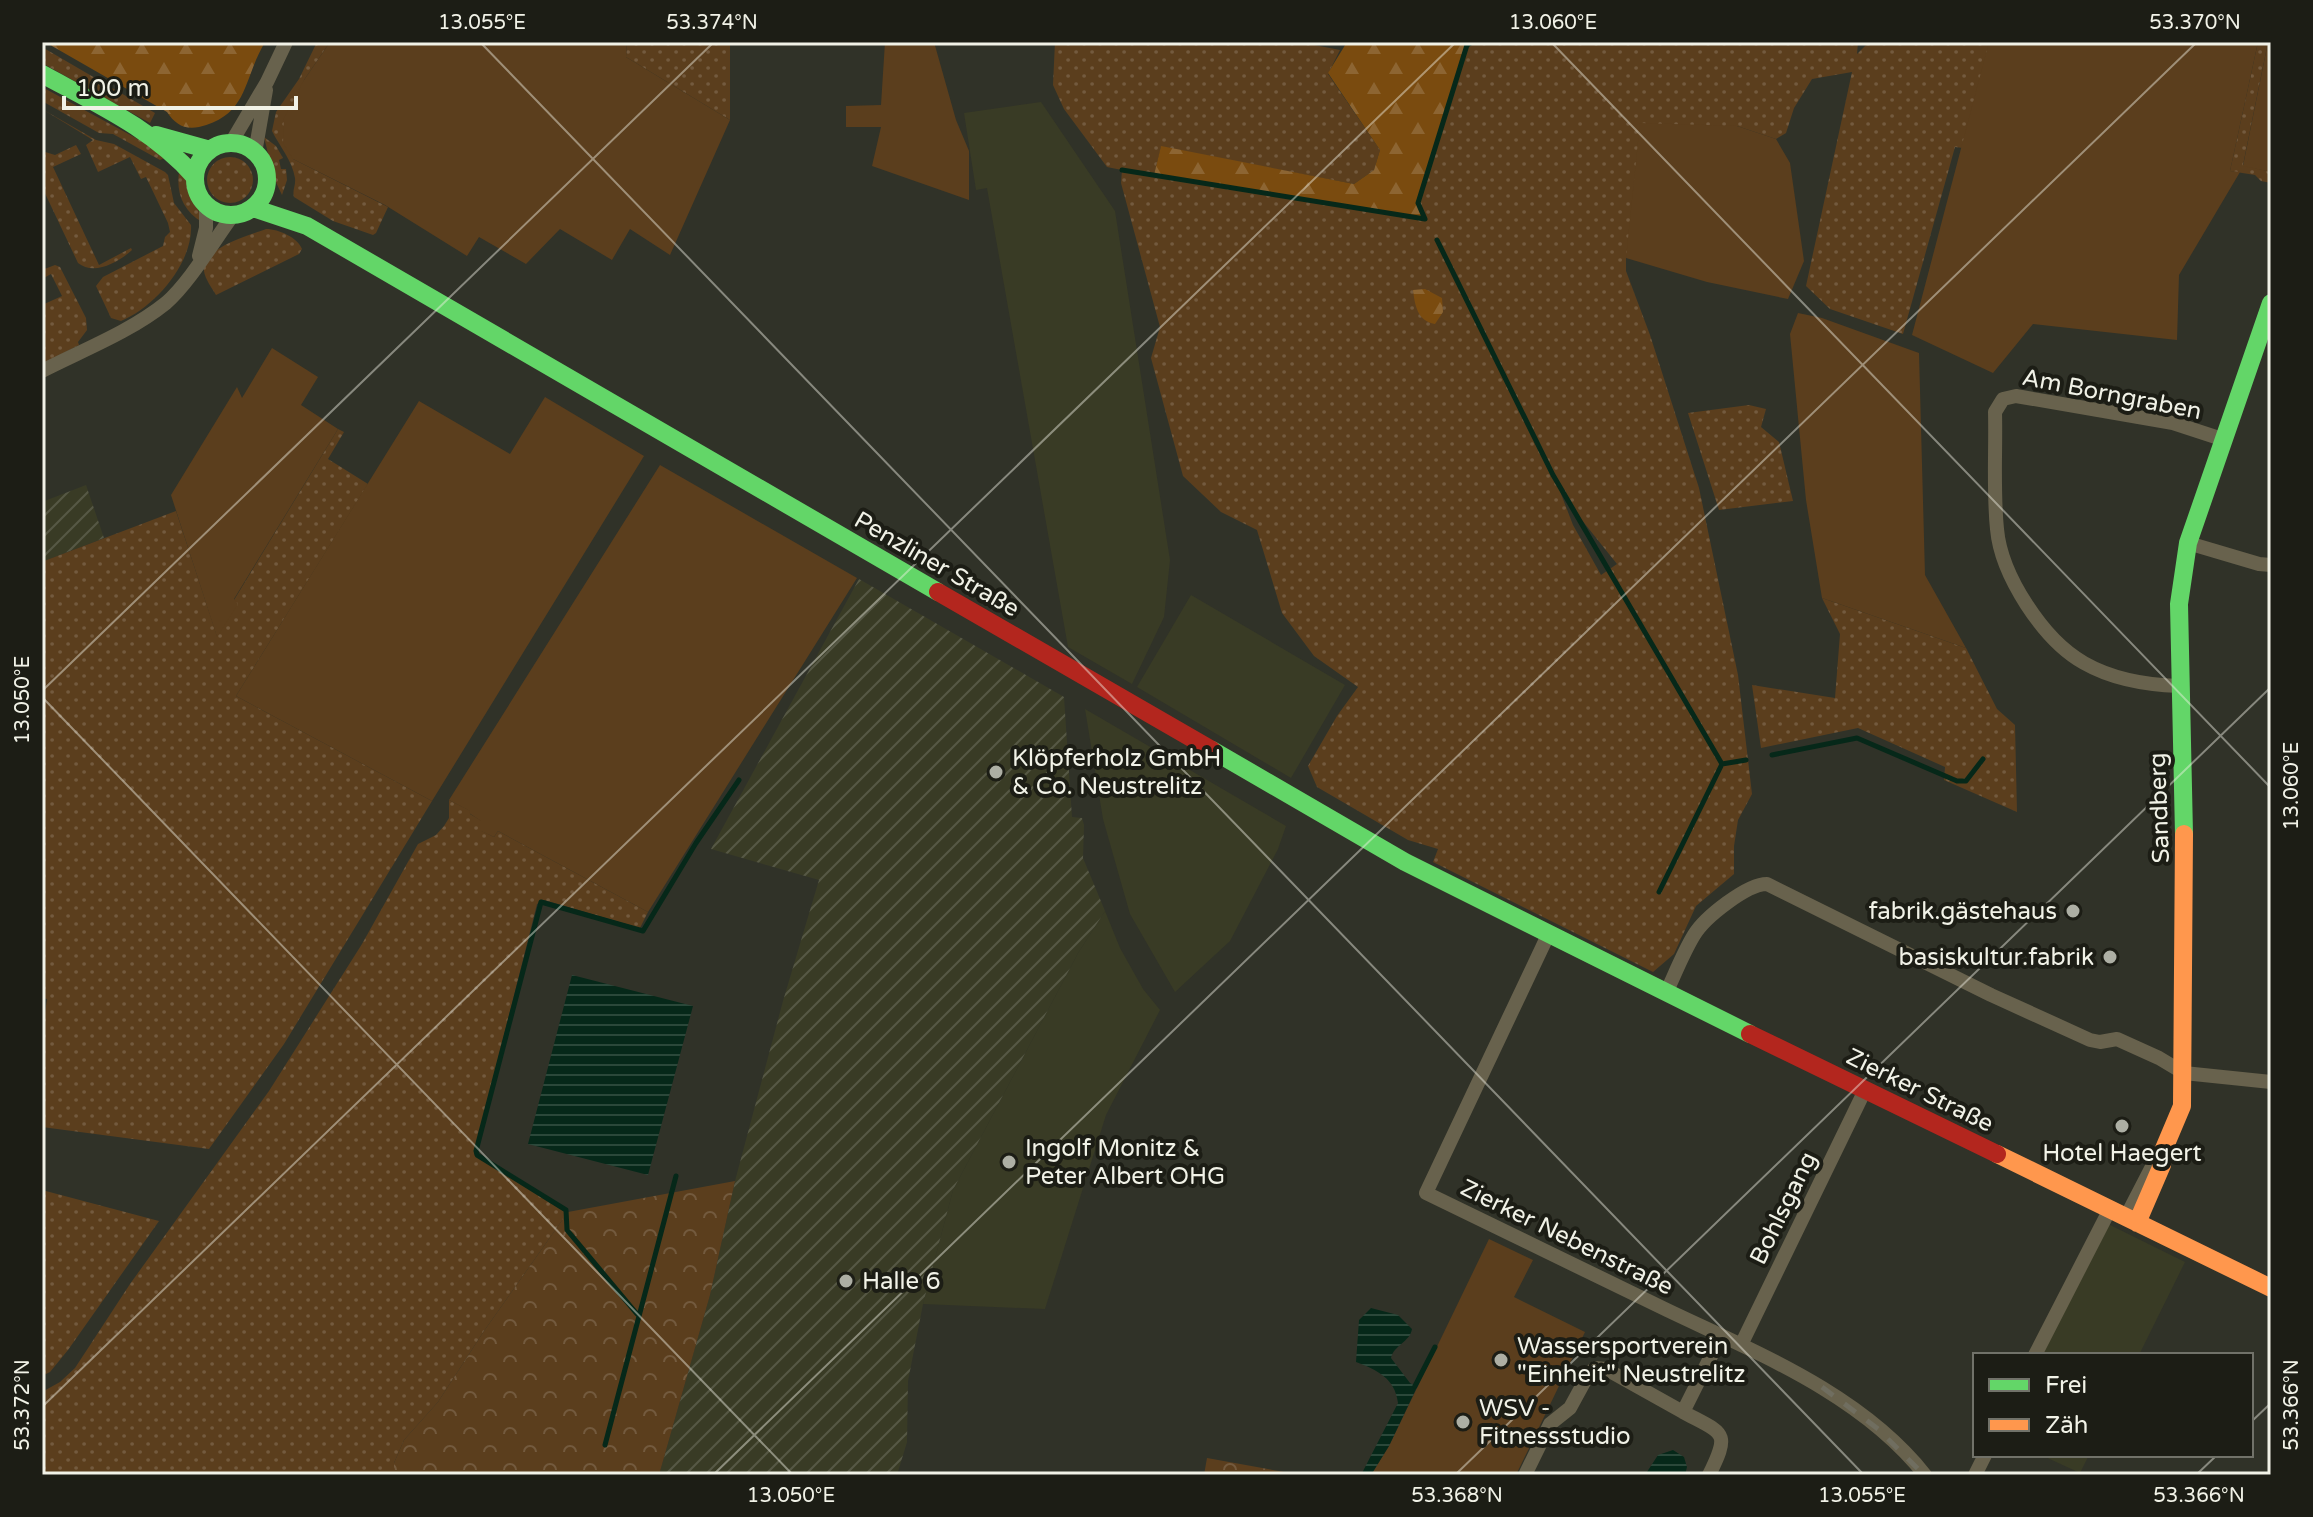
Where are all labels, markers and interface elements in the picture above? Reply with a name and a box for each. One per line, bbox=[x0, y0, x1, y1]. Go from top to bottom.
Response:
text: 13.055°E bbox=[438, 11, 526, 35]
text: 53.374°N bbox=[666, 11, 758, 35]
text: 13.060°E bbox=[1509, 11, 1597, 35]
text: 53.370°N bbox=[2149, 11, 2241, 35]
scale bar bbox=[64, 60, 296, 110]
text: 100 m bbox=[76, 74, 150, 103]
street label: Am Borngraben bbox=[2020, 363, 2204, 426]
street label: Penzliner Straße bbox=[849, 505, 1024, 623]
text: 13.050°E bbox=[11, 656, 35, 744]
text: 13.060°E bbox=[2280, 742, 2304, 830]
place label: Klöpferholz GmbH & Co. Neustrelitz bbox=[1012, 744, 1221, 801]
street label: Sandberg bbox=[2143, 752, 2176, 864]
marker: Klöpferholz GmbH & Co. Neustrelitz bbox=[987, 763, 1005, 781]
place label: fabrik.gästehaus bbox=[1869, 897, 2057, 926]
marker: fabrik.gästehaus bbox=[2064, 902, 2082, 920]
place label: basiskultur.fabrik bbox=[1899, 943, 2094, 972]
marker: basiskultur.fabrik bbox=[2101, 948, 2119, 966]
street label: Zierker Straße bbox=[1841, 1042, 1998, 1139]
marker: Hotel Haegert bbox=[2113, 1117, 2131, 1135]
place label: Ingolf Monitz & Peter Albert OHG bbox=[1025, 1134, 1225, 1191]
place label: Hotel Haegert bbox=[2042, 1139, 2202, 1168]
street label: Bohlsgang bbox=[1744, 1147, 1823, 1269]
marker: Ingolf Monitz & Peter Albert OHG bbox=[1000, 1153, 1018, 1171]
street label: Zierker Nebenstraße bbox=[1456, 1173, 1678, 1302]
place label: Halle 6 bbox=[862, 1267, 940, 1296]
marker: Halle 6 bbox=[837, 1272, 855, 1290]
place label: Wassersportverein "Einheit" Neustrelitz bbox=[1517, 1332, 1745, 1389]
marker: Wassersportverein "Einheit" Neustrelitz bbox=[1492, 1351, 1510, 1369]
legend bbox=[1973, 1353, 2253, 1457]
text: 53.372°N bbox=[11, 1359, 35, 1451]
text: 53.366°N bbox=[2280, 1359, 2304, 1451]
text: Frei bbox=[2045, 1371, 2087, 1400]
place label: WSV - Fitnessstudio bbox=[1479, 1394, 1631, 1451]
text: Zäh bbox=[2045, 1411, 2088, 1440]
marker: WSV - Fitnessstudio bbox=[1454, 1413, 1472, 1431]
text: 13.050°E bbox=[747, 1484, 835, 1508]
text: 53.368°N bbox=[1411, 1484, 1503, 1508]
text: 13.055°E bbox=[1818, 1484, 1906, 1508]
text: 53.366°N bbox=[2153, 1484, 2245, 1508]

